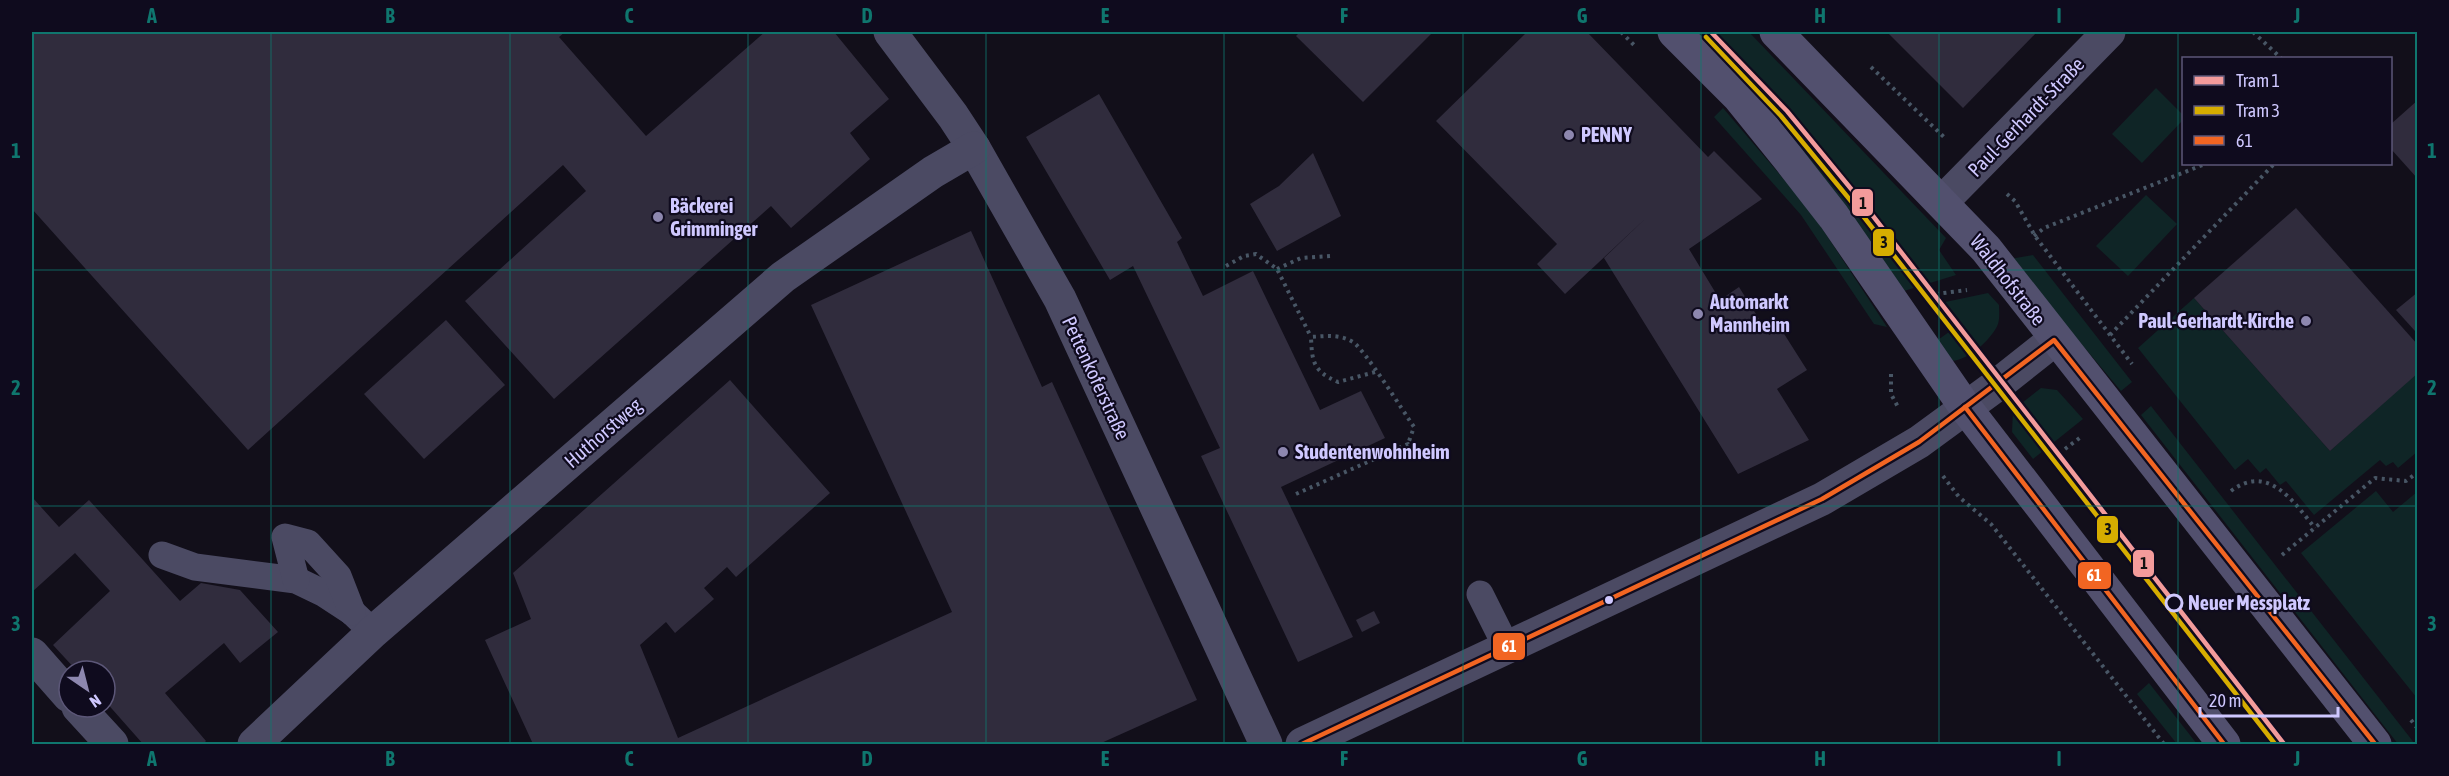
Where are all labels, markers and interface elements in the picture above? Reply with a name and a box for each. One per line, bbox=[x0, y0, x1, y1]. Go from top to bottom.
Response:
text: A bbox=[146, 4, 157, 27]
text: B bbox=[385, 4, 395, 27]
text: C bbox=[625, 4, 634, 27]
text: D bbox=[861, 4, 873, 27]
text: E bbox=[1101, 4, 1110, 27]
text: F bbox=[1340, 4, 1348, 27]
text: G bbox=[1577, 4, 1588, 27]
text: H bbox=[1814, 4, 1826, 27]
text: I bbox=[2056, 4, 2062, 27]
text: J bbox=[2293, 4, 2300, 27]
street label: Paul-Gerhardt-Straße bbox=[1963, 52, 2088, 181]
legend bbox=[2182, 57, 2392, 165]
text: Tram 1 bbox=[2236, 70, 2280, 91]
text: Tram 3 bbox=[2236, 100, 2280, 121]
place label: PENNY bbox=[1581, 123, 1633, 146]
marker: PENNY bbox=[1562, 128, 1576, 142]
text: 61 bbox=[2236, 130, 2253, 151]
text: 1 bbox=[11, 139, 21, 162]
text: 1 bbox=[2427, 139, 2437, 162]
line badge: 1 bbox=[1851, 188, 1874, 217]
place label: Bäckerei Grimminger bbox=[670, 194, 758, 240]
text: 1 bbox=[1859, 194, 1867, 212]
marker: Bäckerei Grimminger bbox=[651, 210, 665, 224]
line badge: 3 bbox=[1872, 228, 1895, 257]
street label: Waldhofstraße bbox=[1966, 230, 2051, 330]
text: 3 bbox=[1880, 233, 1888, 251]
place label: Automarkt Mannheim bbox=[1709, 290, 1790, 336]
marker: Automarkt Mannheim bbox=[1691, 307, 1705, 321]
place label: Paul-Gerhardt-Kirche bbox=[2138, 309, 2294, 332]
street label: Pettenkoferstraße bbox=[1058, 313, 1135, 443]
marker: Paul-Gerhardt-Kirche bbox=[2299, 314, 2313, 328]
text: 2 bbox=[11, 376, 21, 399]
text: 2 bbox=[2427, 376, 2437, 399]
street label: Huthorstweg bbox=[560, 393, 646, 472]
place label: Studentenwohnheim bbox=[1295, 440, 1450, 463]
marker: Studentenwohnheim bbox=[1276, 445, 1290, 459]
line badge: 3 bbox=[2096, 515, 2119, 544]
text: 3 bbox=[2104, 520, 2112, 538]
line badge: 1 bbox=[2132, 549, 2155, 578]
text: 1 bbox=[2140, 554, 2148, 572]
line badge: 61 bbox=[2077, 561, 2112, 590]
text: 61 bbox=[2086, 566, 2102, 584]
place label: Neuer Messplatz bbox=[2188, 591, 2311, 614]
unlabelled marker bbox=[1603, 594, 1615, 606]
marker: Neuer Messplatz bbox=[2165, 594, 2183, 612]
text: 3 bbox=[11, 612, 21, 635]
text: 3 bbox=[2427, 612, 2437, 635]
line badge: 61 bbox=[1492, 632, 1526, 661]
text: 61 bbox=[1501, 637, 1517, 655]
north arrow bbox=[57, 659, 117, 719]
scale bar bbox=[2200, 680, 2338, 718]
text: 20 m bbox=[2209, 690, 2241, 711]
text: N bbox=[87, 691, 105, 711]
text: A bbox=[146, 747, 157, 770]
text: B bbox=[385, 747, 395, 770]
text: C bbox=[625, 747, 634, 770]
text: D bbox=[861, 747, 873, 770]
text: E bbox=[1101, 747, 1110, 770]
text: F bbox=[1340, 747, 1348, 770]
text: G bbox=[1577, 747, 1588, 770]
text: H bbox=[1814, 747, 1826, 770]
text: I bbox=[2056, 747, 2062, 770]
text: J bbox=[2293, 747, 2300, 770]

